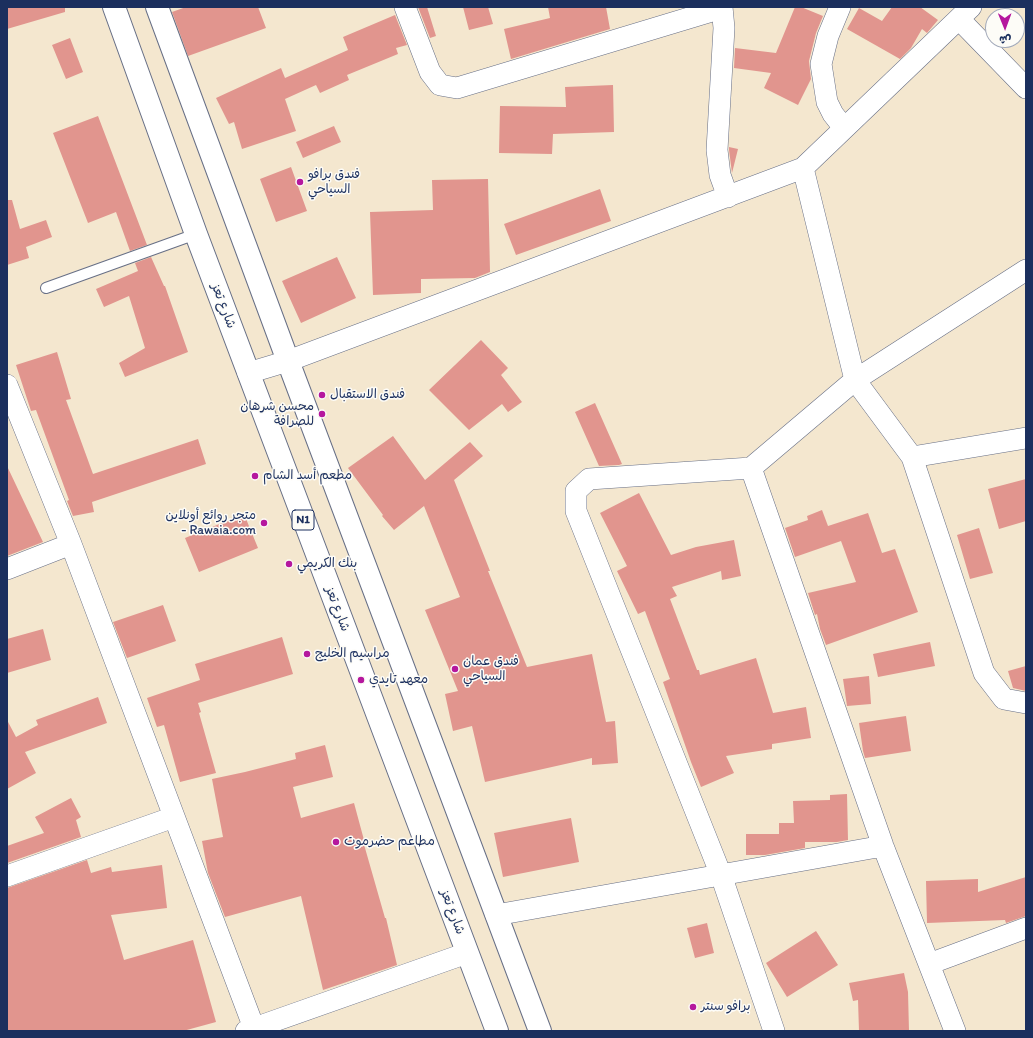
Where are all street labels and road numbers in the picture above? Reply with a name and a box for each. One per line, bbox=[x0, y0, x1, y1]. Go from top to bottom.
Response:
street label: شارع تعز bbox=[207, 281, 239, 331]
road number: N1 bbox=[292, 510, 314, 530]
street label: شارع تعز bbox=[321, 584, 353, 634]
street label: شارع تعز bbox=[436, 887, 468, 937]

